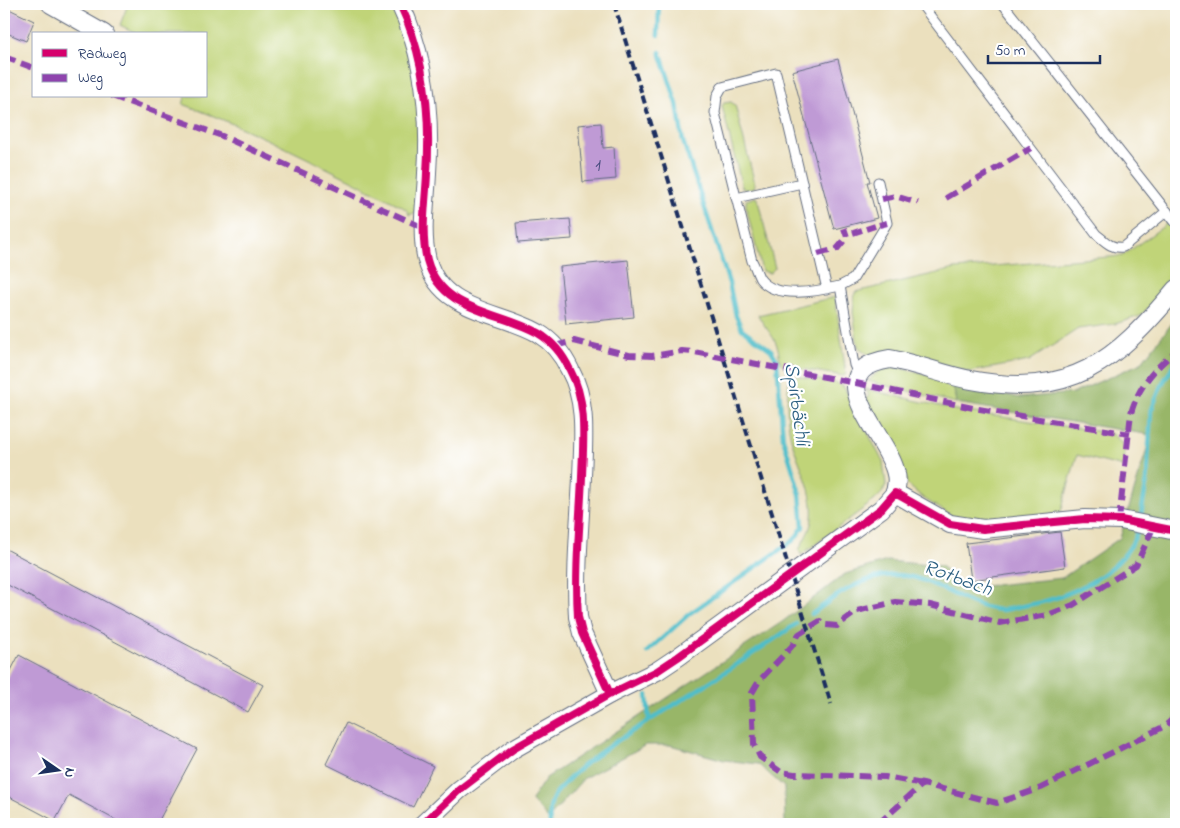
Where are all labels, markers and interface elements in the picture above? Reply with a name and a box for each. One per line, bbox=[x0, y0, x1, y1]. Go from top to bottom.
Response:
legend bbox=[32, 32, 208, 98]
scale bar bbox=[988, 32, 1100, 64]
text: 50 m bbox=[995, 40, 1026, 62]
text: Radweg bbox=[78, 43, 126, 66]
text: Weg bbox=[78, 67, 103, 90]
house number: 1 bbox=[595, 153, 601, 179]
water label: Spirbächli bbox=[775, 361, 817, 450]
water label: Rotbach bbox=[919, 553, 997, 606]
north arrow bbox=[32, 746, 82, 796]
text: N bbox=[58, 766, 80, 780]

